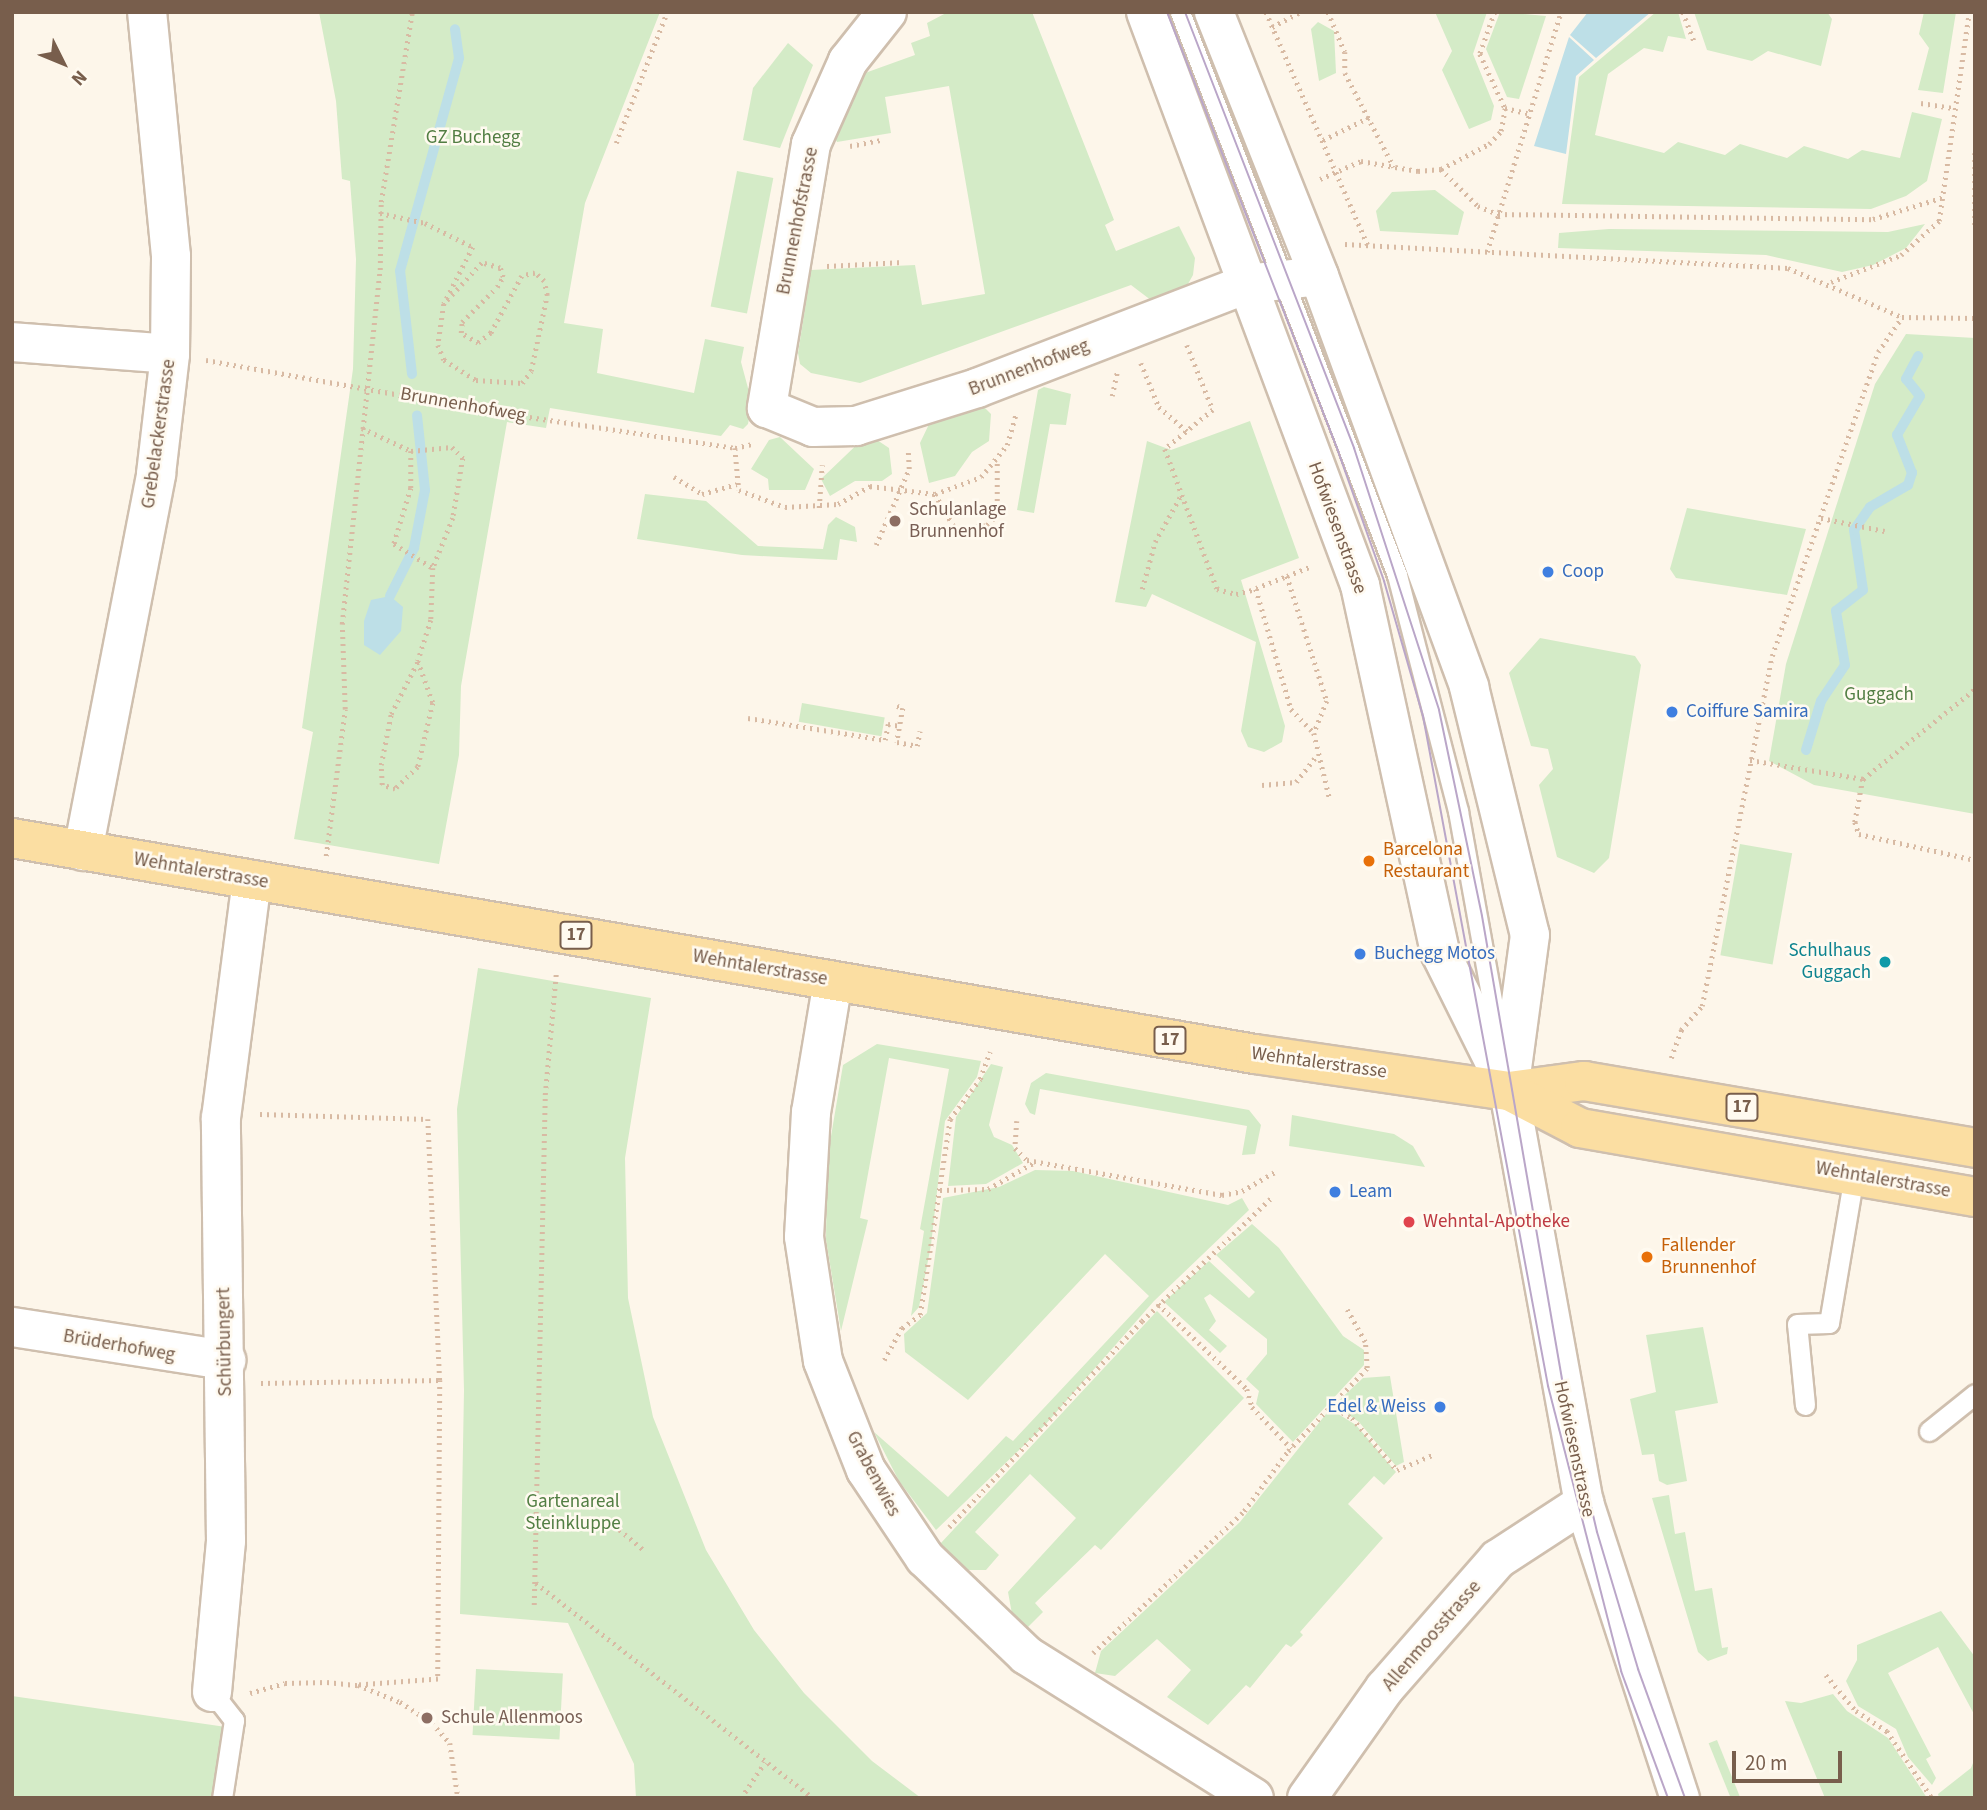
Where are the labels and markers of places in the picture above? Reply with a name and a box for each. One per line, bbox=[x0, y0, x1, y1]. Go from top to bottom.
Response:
place label: Schulanlage Brunnenhof bbox=[909, 499, 1006, 543]
marker: Schulanlage Brunnenhof bbox=[887, 513, 903, 529]
place label: Coop bbox=[1562, 561, 1604, 583]
marker: Coop bbox=[1540, 564, 1556, 580]
place label: Coiffure Samira bbox=[1686, 701, 1809, 723]
marker: Coiffure Samira bbox=[1664, 704, 1680, 720]
place label: Barcelona Restaurant bbox=[1383, 839, 1469, 883]
marker: Barcelona Restaurant bbox=[1361, 853, 1377, 869]
place label: Schulhaus Guggach bbox=[1788, 940, 1871, 984]
place label: Buchegg Motos bbox=[1374, 943, 1495, 965]
marker: Buchegg Motos bbox=[1352, 946, 1368, 962]
marker: Schulhaus Guggach bbox=[1877, 954, 1893, 970]
place label: Leam bbox=[1349, 1181, 1392, 1203]
marker: Leam bbox=[1327, 1184, 1343, 1200]
place label: Wehntal-Apotheke bbox=[1423, 1211, 1570, 1233]
marker: Wehntal-Apotheke bbox=[1401, 1214, 1417, 1230]
place label: Fallender Brunnenhof bbox=[1661, 1235, 1756, 1279]
marker: Fallender Brunnenhof bbox=[1639, 1249, 1655, 1265]
place label: Edel & Weiss bbox=[1327, 1396, 1426, 1418]
marker: Edel & Weiss bbox=[1432, 1399, 1448, 1415]
place label: Schule Allenmoos bbox=[441, 1707, 583, 1729]
marker: Schule Allenmoos bbox=[419, 1710, 435, 1726]

